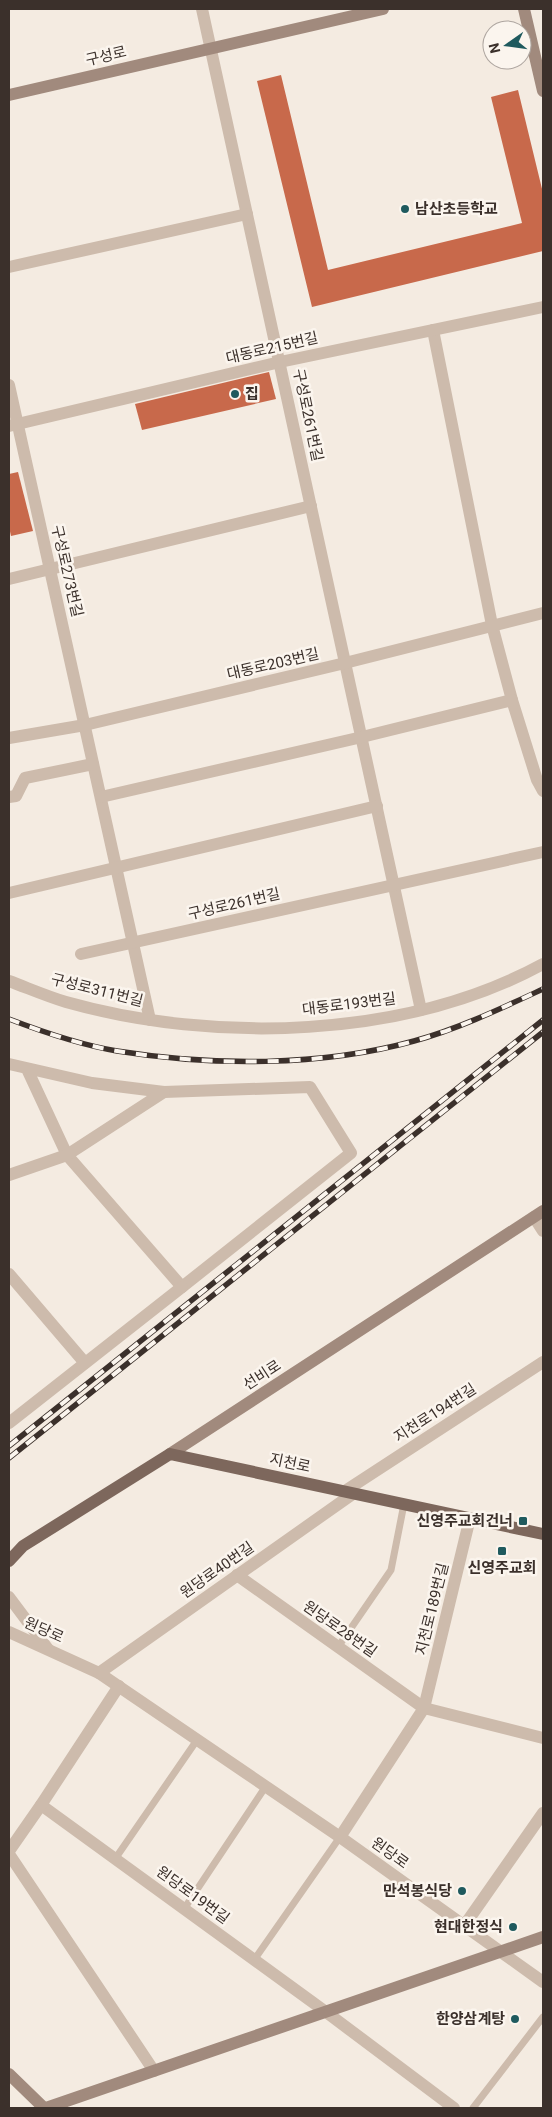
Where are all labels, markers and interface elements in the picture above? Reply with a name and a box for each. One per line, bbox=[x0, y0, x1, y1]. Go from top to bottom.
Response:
north arrow bbox=[482, 20, 532, 70]
text: N bbox=[485, 41, 503, 55]
street label: 구성로 bbox=[84, 43, 128, 69]
place label: 남산초등학교 bbox=[415, 200, 498, 218]
marker: 남산초등학교 bbox=[399, 203, 411, 215]
street label: 대동로215번길 bbox=[224, 329, 320, 367]
street label: 구성로261번길 bbox=[289, 367, 327, 463]
place label: 집 bbox=[245, 385, 259, 403]
marker: 집 bbox=[229, 388, 241, 400]
street label: 구성로273번길 bbox=[48, 523, 86, 619]
street label: 대동로203번길 bbox=[225, 645, 321, 683]
street label: 구성로261번길 bbox=[186, 885, 282, 923]
street label: 구성로311번길 bbox=[49, 970, 145, 1010]
street label: 대동로193번길 bbox=[301, 989, 397, 1019]
street label: 선비로 bbox=[240, 1356, 284, 1394]
street label: 지천로194번길 bbox=[391, 1380, 479, 1446]
street label: 지천로 bbox=[268, 1450, 312, 1476]
place label: 신영주교회건너 bbox=[416, 1512, 513, 1530]
marker: 신영주교회건너 bbox=[517, 1515, 529, 1527]
street label: 원당로40번길 bbox=[177, 1538, 257, 1602]
marker: 신영주교회 bbox=[496, 1545, 508, 1557]
place label: 신영주교회 bbox=[467, 1559, 537, 1577]
street label: 지천로189번길 bbox=[412, 1561, 452, 1657]
street label: 원당로28번길 bbox=[300, 1597, 380, 1661]
street label: 원당로 bbox=[21, 1613, 67, 1647]
street label: 원당로 bbox=[368, 1834, 412, 1872]
street label: 원당로19번길 bbox=[153, 1862, 233, 1928]
place label: 만석봉식당 bbox=[383, 1882, 452, 1900]
marker: 만석봉식당 bbox=[456, 1885, 468, 1897]
place label: 현대한정식 bbox=[434, 1918, 503, 1936]
marker: 현대한정식 bbox=[507, 1921, 519, 1933]
place label: 한양삼계탕 bbox=[436, 2010, 505, 2028]
marker: 한양삼계탕 bbox=[509, 2013, 521, 2025]

